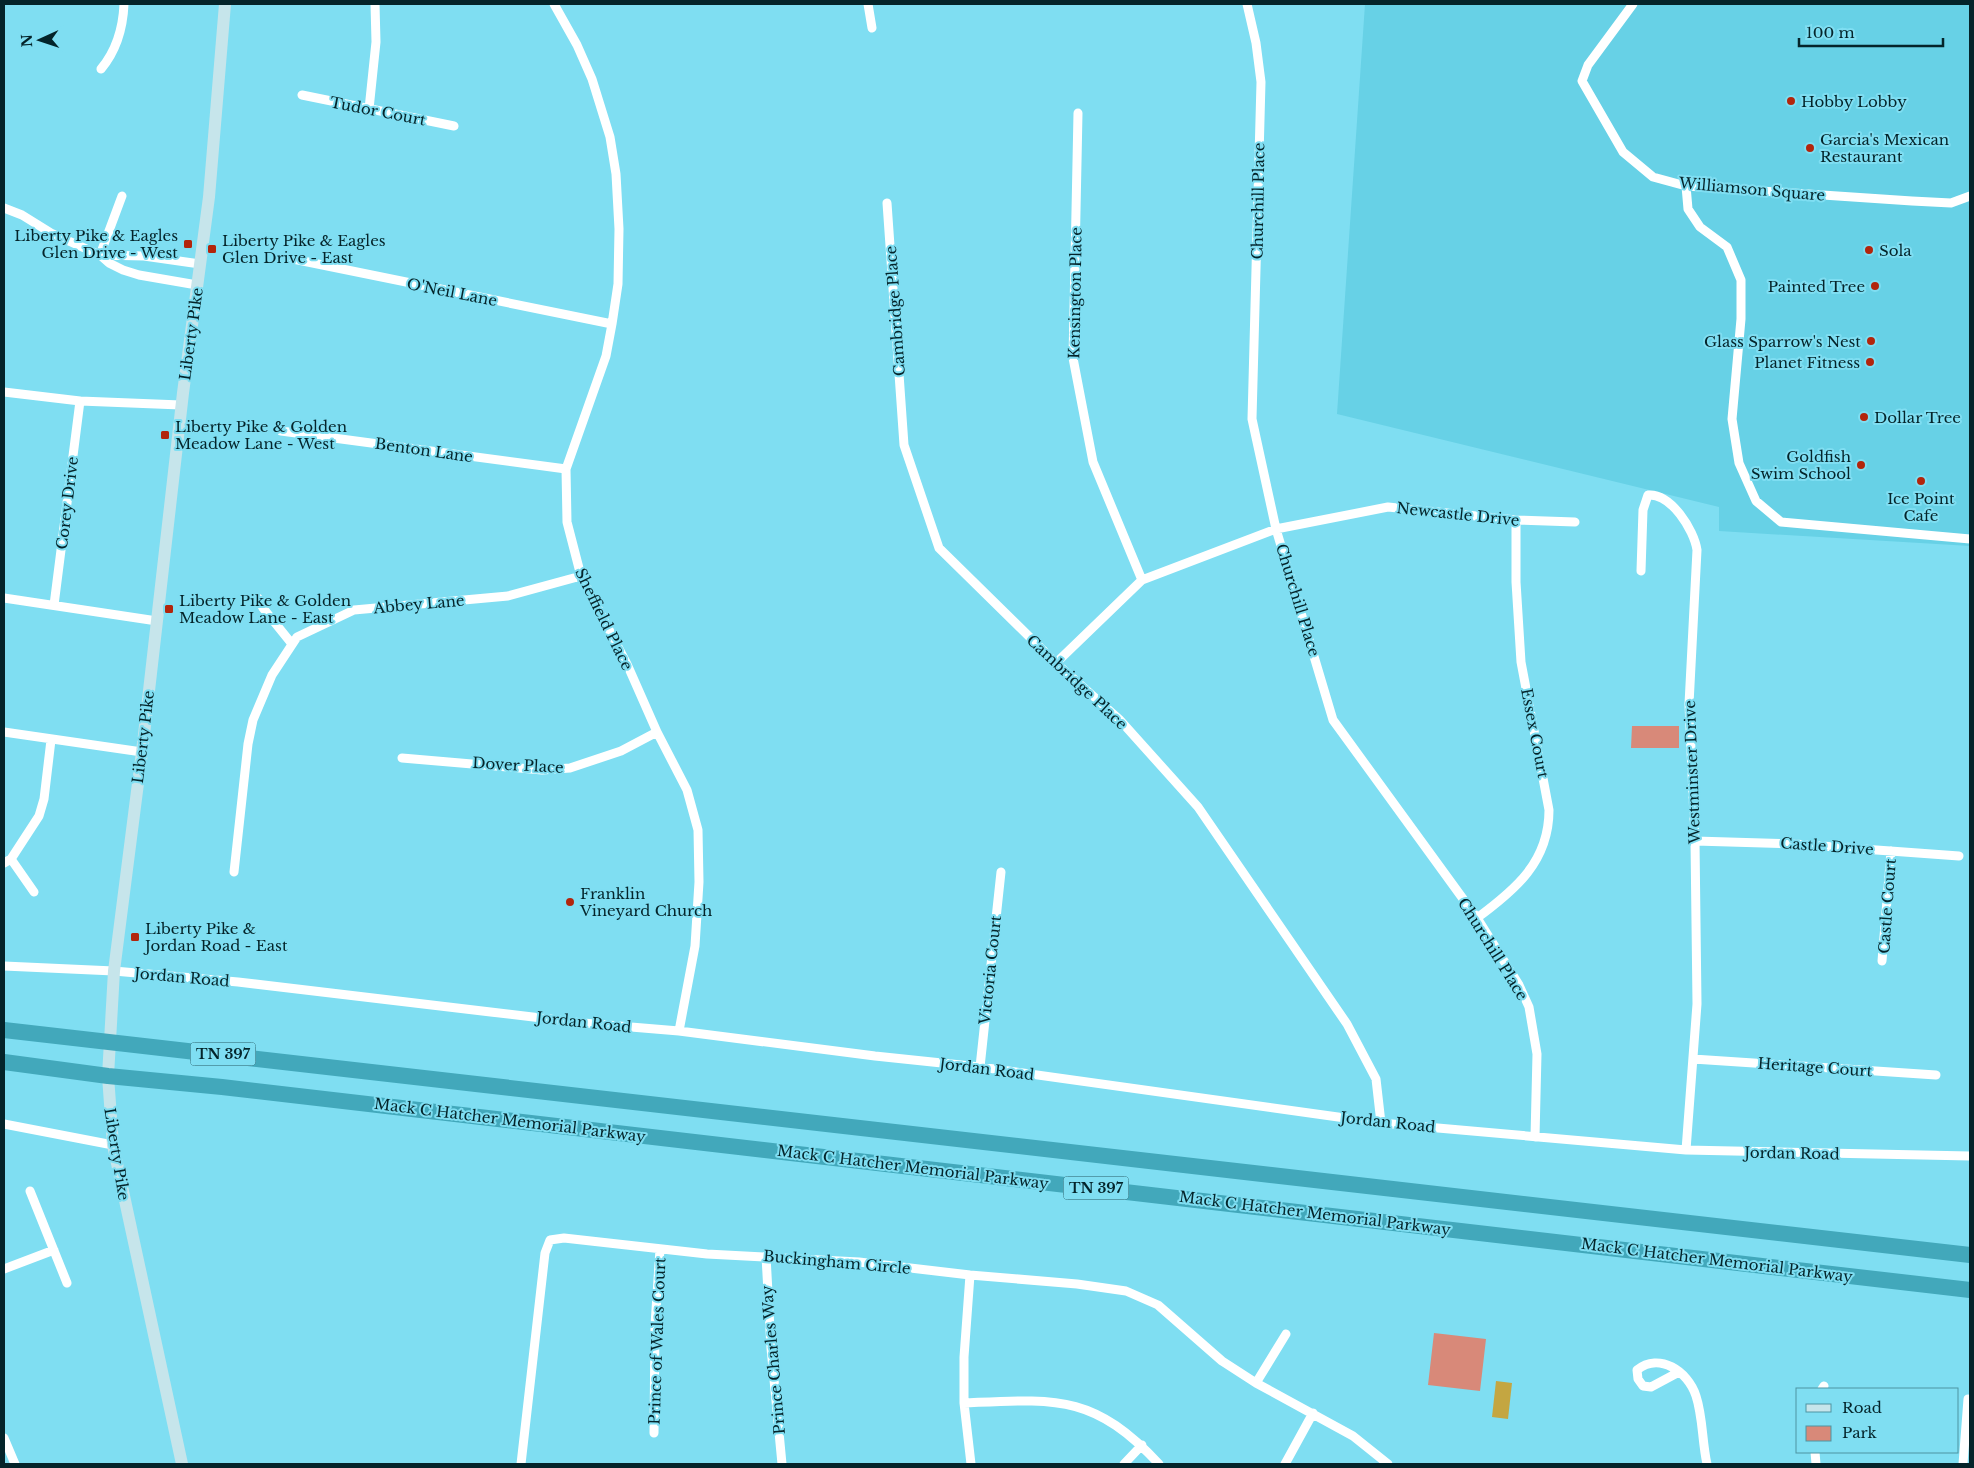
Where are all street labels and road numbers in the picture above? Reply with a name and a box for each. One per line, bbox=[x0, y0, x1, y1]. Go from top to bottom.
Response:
street label: Tudor Court bbox=[329, 92, 428, 130]
street label: Churchill Place bbox=[1247, 142, 1269, 260]
street label: Williamson Square bbox=[1677, 173, 1826, 205]
street label: Kensington Place bbox=[1064, 227, 1086, 359]
street label: Cambridge Place bbox=[881, 245, 909, 377]
street label: O'Neil Lane bbox=[405, 274, 499, 310]
street label: Liberty Pike bbox=[175, 286, 207, 382]
street label: Benton Lane bbox=[374, 434, 474, 466]
street label: Corey Drive bbox=[52, 455, 82, 551]
street label: Newcastle Drive bbox=[1396, 498, 1520, 530]
street label: Churchill Place bbox=[1272, 541, 1324, 659]
street label: Sheffield Place bbox=[571, 565, 637, 673]
street label: Abbey Lane bbox=[372, 591, 465, 618]
street label: Cambridge Place bbox=[1023, 631, 1131, 733]
street label: Essex Court bbox=[1517, 687, 1553, 780]
street label: Liberty Pike bbox=[128, 689, 158, 785]
street label: Westminster Drive bbox=[1680, 700, 1704, 845]
street label: Dover Place bbox=[472, 753, 564, 777]
street label: Castle Drive bbox=[1780, 833, 1874, 859]
street label: Castle Court bbox=[1874, 857, 1900, 954]
street label: Churchill Place bbox=[1454, 894, 1532, 1004]
street label: Victoria Court bbox=[975, 914, 1005, 1027]
street label: Jordan Road bbox=[132, 963, 230, 991]
street label: Jordan Road bbox=[534, 1007, 632, 1036]
road number: TN 397 bbox=[190, 1042, 256, 1066]
street label: Jordan Road bbox=[937, 1054, 1035, 1084]
street label: Heritage Court bbox=[1757, 1054, 1873, 1081]
street label: Mack C Hatcher Memorial Parkway bbox=[373, 1094, 647, 1146]
street label: Liberty Pike bbox=[100, 1106, 134, 1202]
street label: Jordan Road bbox=[1338, 1107, 1436, 1136]
street label: Mack C Hatcher Memorial Parkway bbox=[776, 1141, 1050, 1193]
street label: Jordan Road bbox=[1742, 1143, 1840, 1163]
road number: TN 397 bbox=[1064, 1176, 1128, 1200]
street label: Mack C Hatcher Memorial Parkway bbox=[1178, 1187, 1452, 1239]
street label: Mack C Hatcher Memorial Parkway bbox=[1580, 1234, 1854, 1286]
street label: Buckingham Circle bbox=[763, 1246, 911, 1278]
street label: Prince of Wales Court bbox=[645, 1257, 669, 1425]
street label: Prince Charles Way bbox=[757, 1284, 789, 1435]

